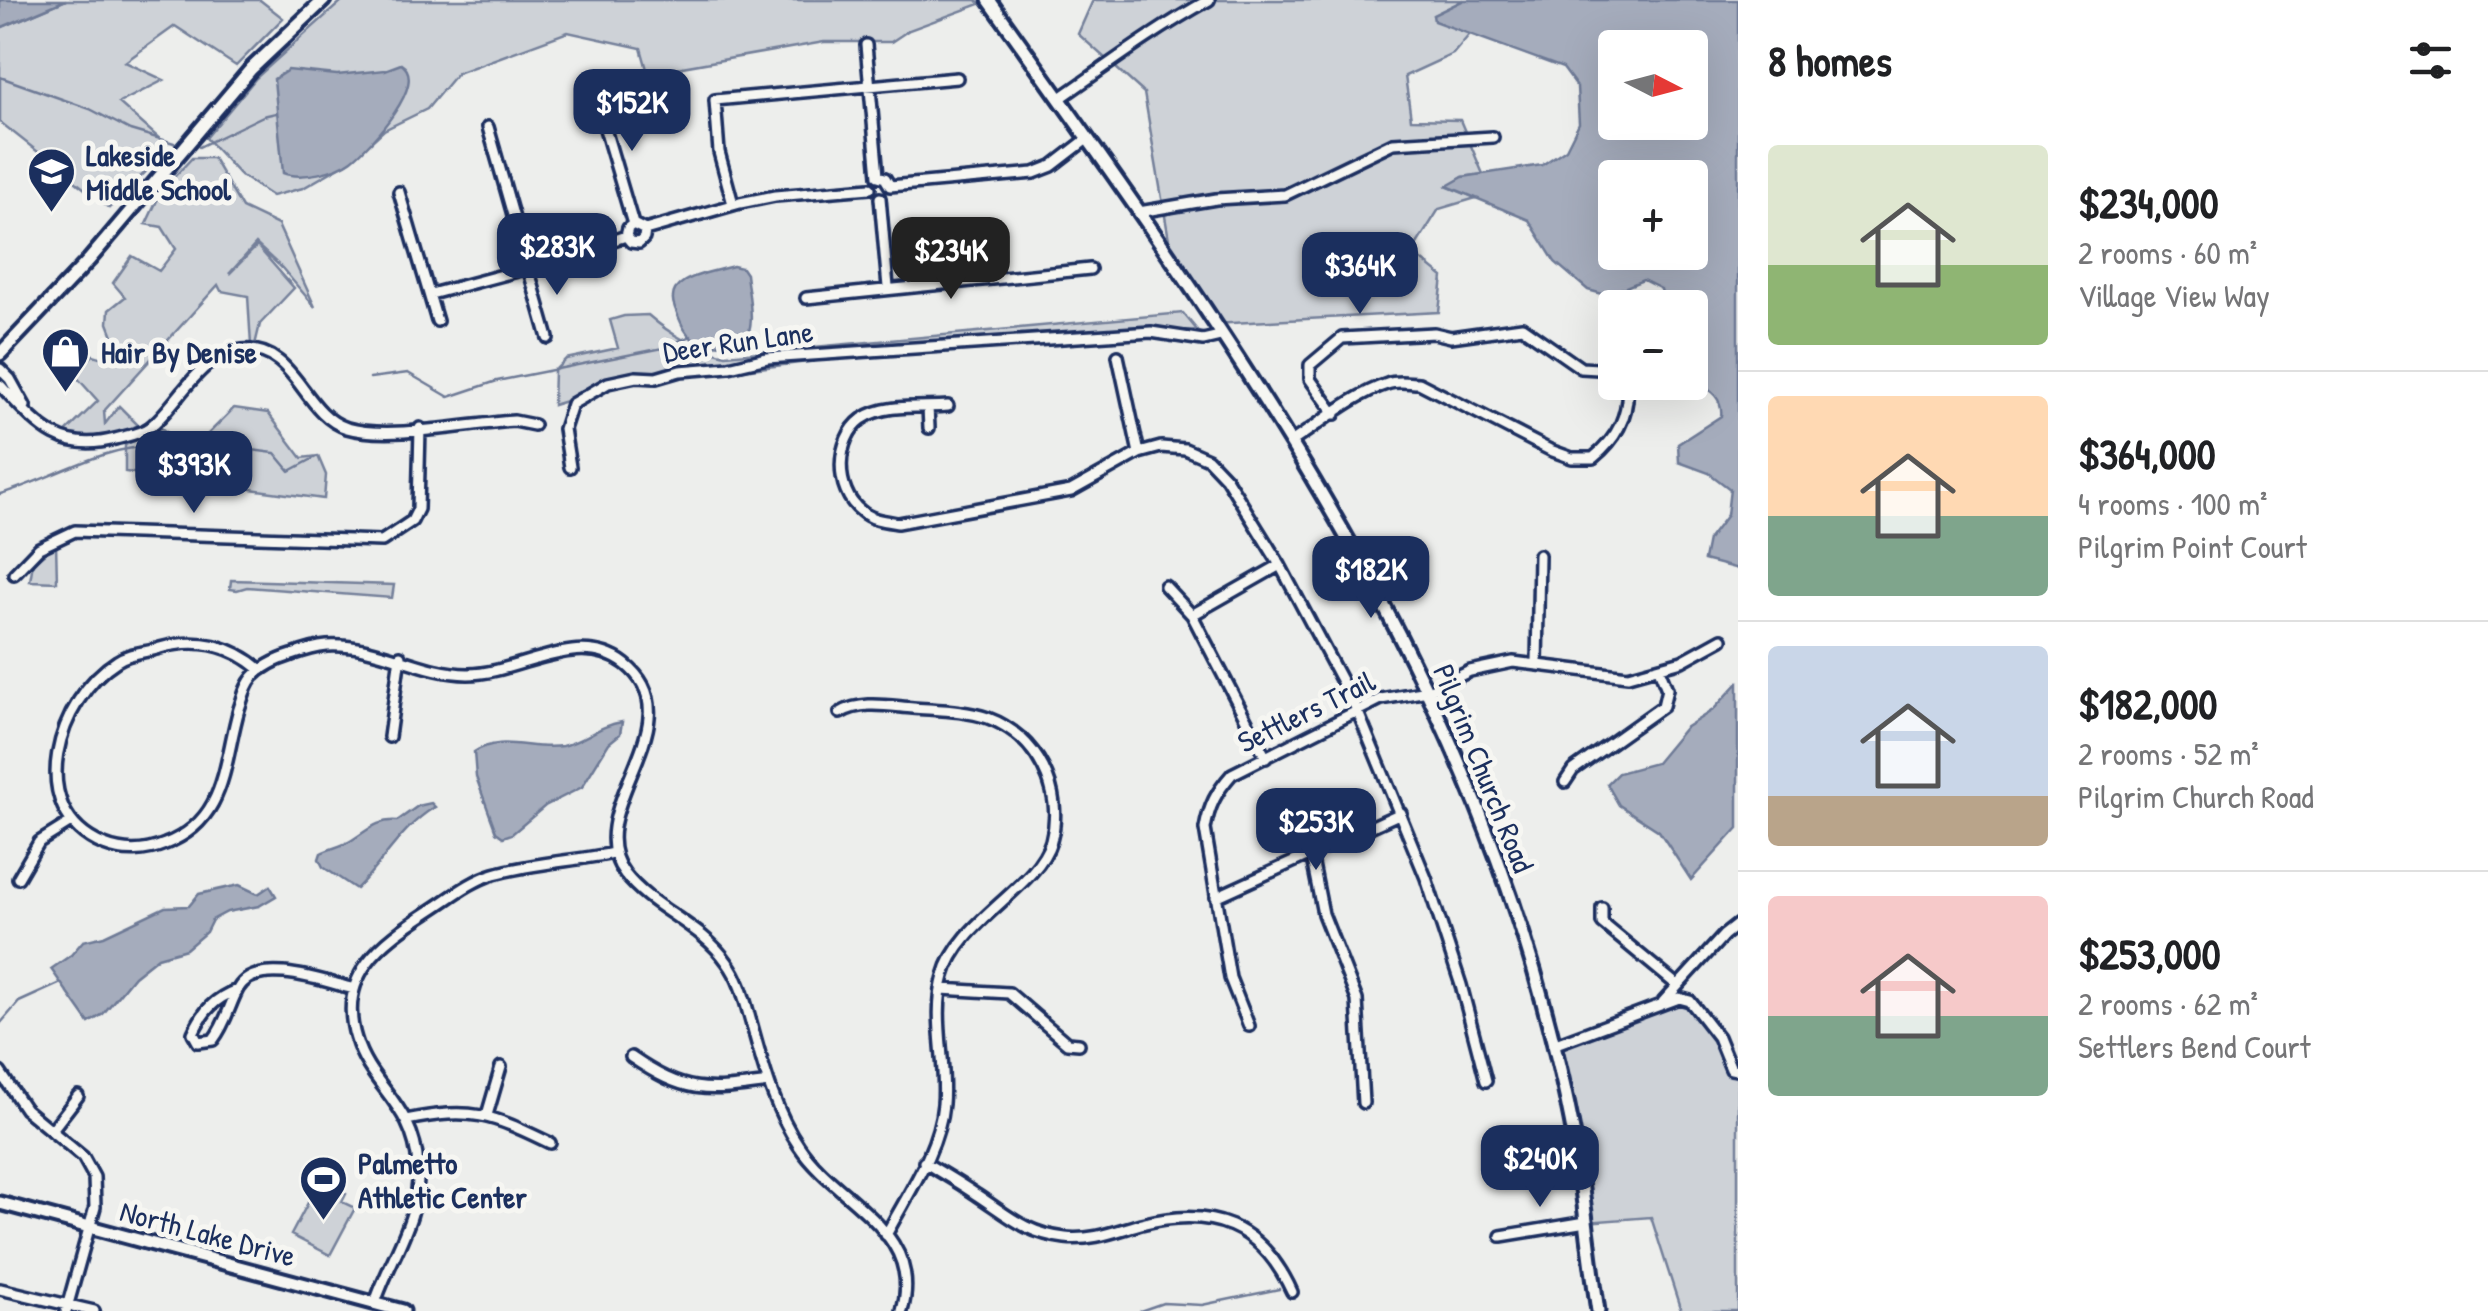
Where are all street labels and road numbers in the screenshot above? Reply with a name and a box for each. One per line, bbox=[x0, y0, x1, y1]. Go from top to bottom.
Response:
street label: Deer Run Lane bbox=[660, 311, 816, 371]
street label: Pilgrim Church Road bbox=[1424, 658, 1544, 878]
street label: Settlers Trail bbox=[1231, 661, 1381, 761]
street label: North Lake Drive bbox=[116, 1190, 300, 1276]

